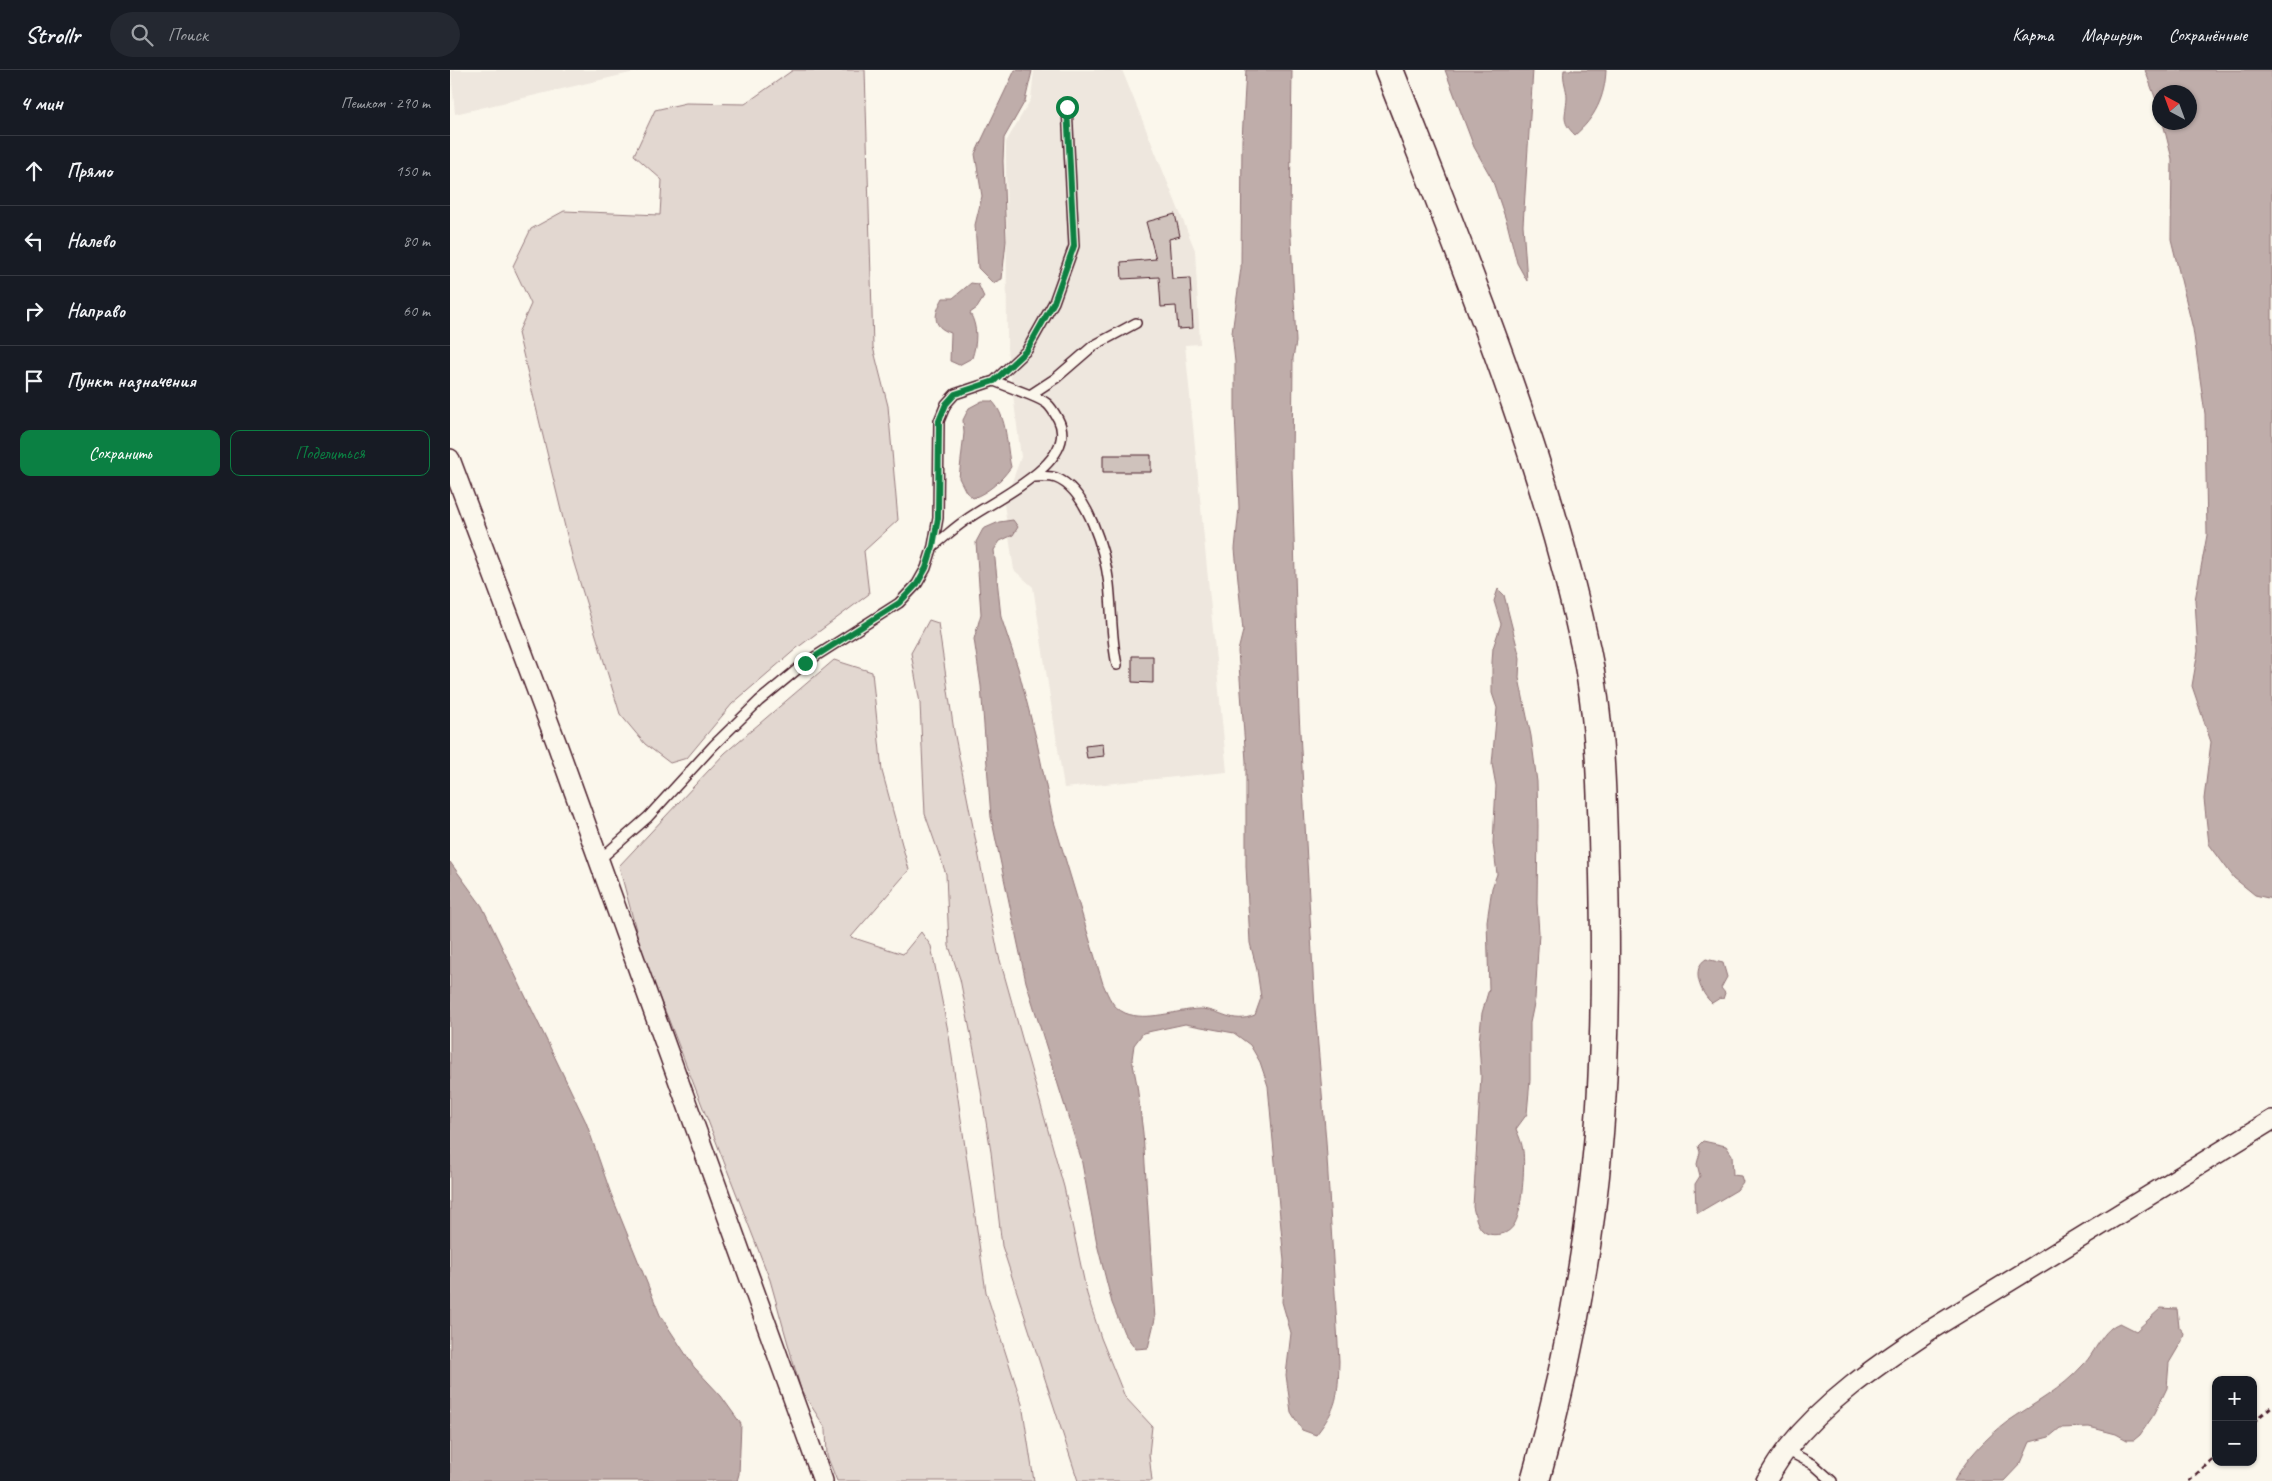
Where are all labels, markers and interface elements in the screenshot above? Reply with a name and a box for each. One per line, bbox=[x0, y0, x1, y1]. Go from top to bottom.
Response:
search box bbox=[110, 12, 460, 57]
text: Strollr bbox=[25, 20, 80, 50]
icon: search bbox=[128, 21, 156, 49]
text: Поиск bbox=[168, 23, 208, 47]
text: Карта bbox=[2012, 24, 2053, 46]
text: Маршрут bbox=[2081, 24, 2141, 46]
text: Сохранённые bbox=[2169, 24, 2247, 46]
north arrow bbox=[2152, 85, 2197, 130]
text: 4 мин bbox=[20, 90, 63, 116]
text: Пешком · 290 m bbox=[341, 93, 430, 113]
route start bbox=[1056, 96, 1079, 119]
icon: ahead bbox=[20, 157, 48, 185]
text: Прямо bbox=[67, 159, 112, 183]
text: 150 m bbox=[396, 161, 430, 181]
icon: left bbox=[20, 227, 48, 255]
text: Налево bbox=[67, 229, 115, 253]
text: 80 m bbox=[403, 231, 430, 251]
icon: right bbox=[20, 297, 48, 325]
text: Направо bbox=[67, 299, 125, 323]
text: 60 m bbox=[403, 301, 430, 321]
icon: arrive bbox=[20, 367, 48, 395]
text: Пункт назначения bbox=[67, 369, 196, 393]
button: Сохранить bbox=[20, 430, 220, 476]
button: Поделиться bbox=[230, 430, 430, 476]
route end bbox=[794, 652, 817, 675]
map controls bbox=[2212, 1376, 2257, 1466]
button: + bbox=[2212, 1376, 2257, 1421]
button: − bbox=[2212, 1421, 2257, 1466]

